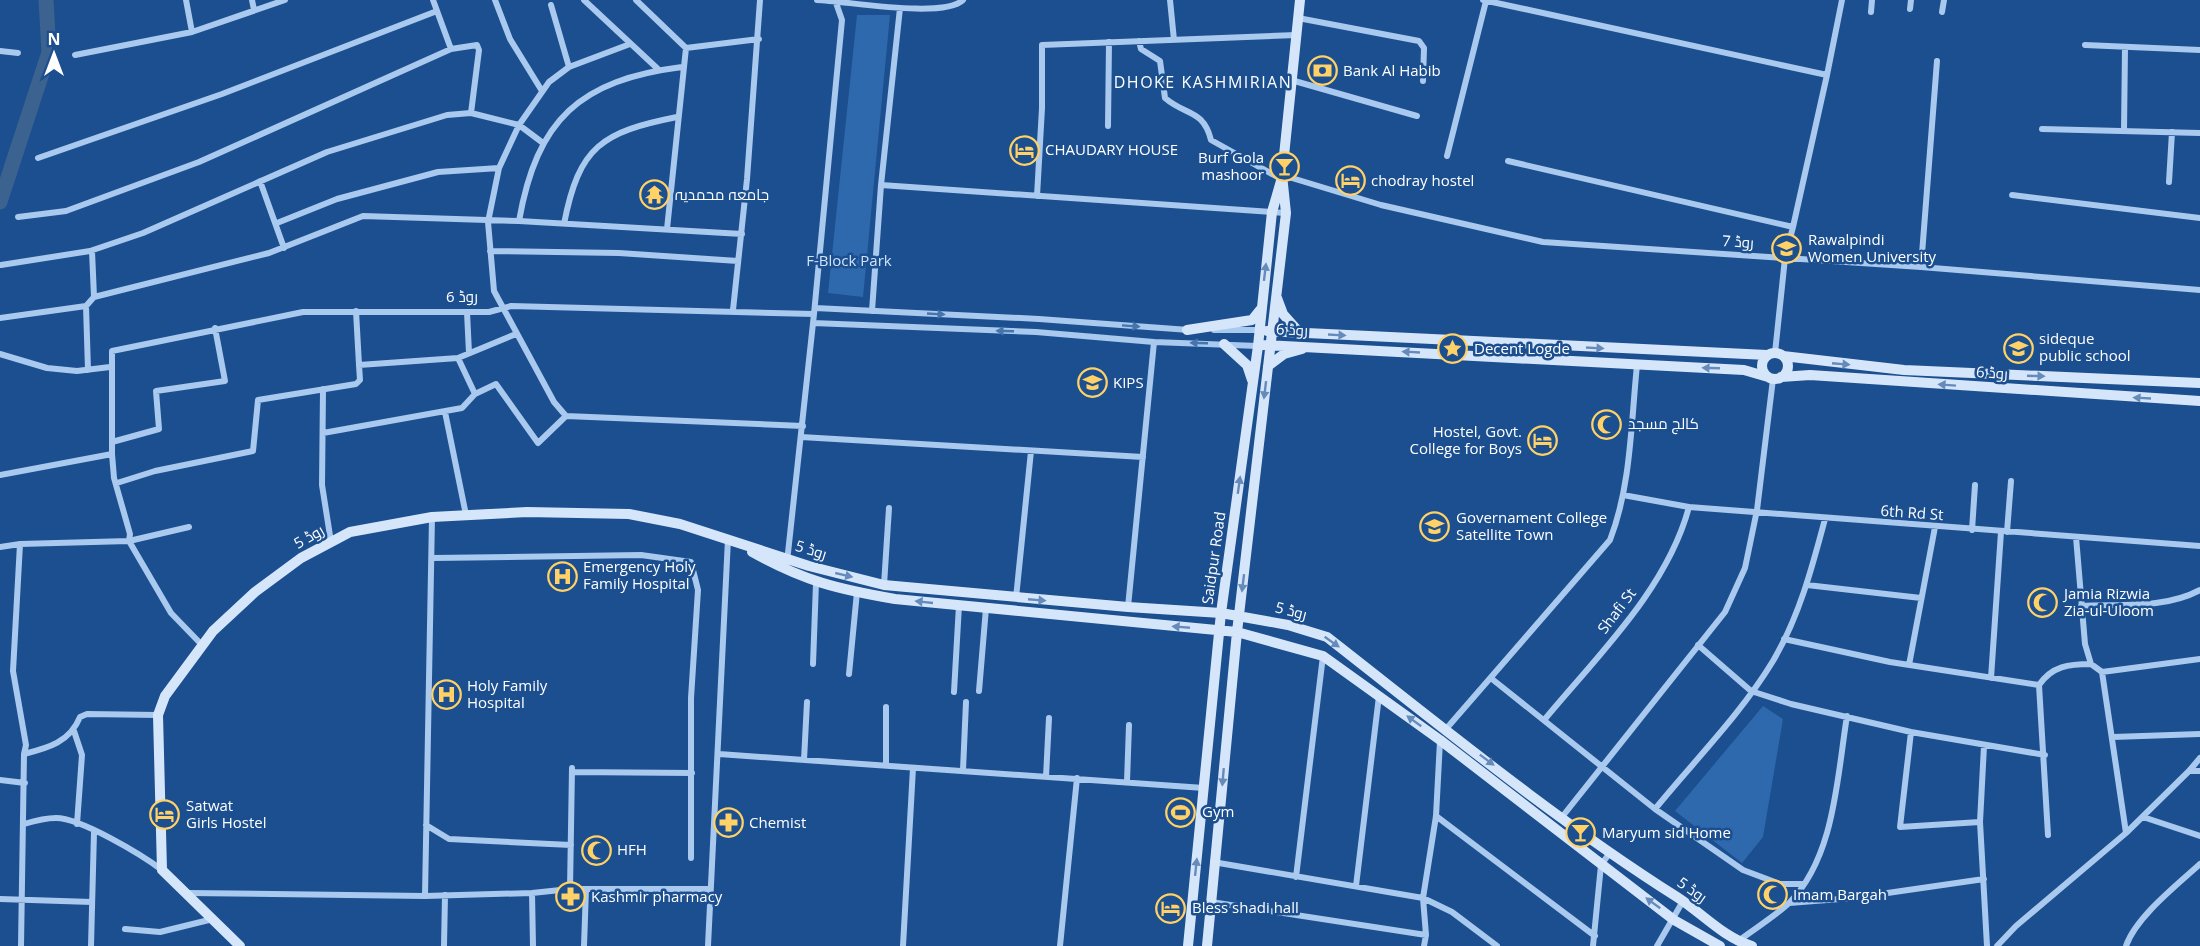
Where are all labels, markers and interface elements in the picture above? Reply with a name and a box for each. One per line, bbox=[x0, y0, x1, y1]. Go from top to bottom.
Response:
north arrow bbox=[24, 24, 84, 84]
text: N bbox=[47, 28, 61, 50]
bank icon: Bank Al Habib bbox=[1306, 55, 1338, 87]
place label: Bank Al Habib bbox=[1343, 60, 1441, 80]
district label: DHOKE KASHMIRIAN bbox=[1114, 71, 1292, 93]
hotel icon: CHAUDARY HOUSE bbox=[1008, 134, 1040, 166]
place label: CHAUDARY HOUSE bbox=[1045, 139, 1178, 159]
place label: Burf Gola mashoor bbox=[1198, 147, 1264, 184]
bar icon: Burf Gola mashoor bbox=[1269, 151, 1301, 183]
hotel icon: chodray hostel bbox=[1334, 165, 1366, 197]
place label: chodray hostel bbox=[1371, 170, 1474, 190]
temple icon: جامعہ محمدیہ bbox=[638, 179, 670, 211]
place label: جامعہ محمدیہ bbox=[675, 184, 769, 204]
place label: Rawalpindi Women University bbox=[1808, 229, 1937, 266]
street label: روڈ 7 bbox=[1721, 230, 1755, 252]
school or university icon: Rawalpindi Women University bbox=[1771, 233, 1803, 265]
park label: F-Block Park bbox=[806, 250, 892, 270]
one-way arrow bbox=[1260, 262, 1270, 281]
street label: روڈ 6 bbox=[446, 286, 478, 306]
one-way arrow bbox=[927, 309, 946, 318]
street label: روڈ 6 bbox=[1276, 318, 1308, 340]
one-way arrow bbox=[1122, 321, 1141, 331]
one-way arrow bbox=[995, 326, 1014, 336]
place label: sideque public school bbox=[2039, 328, 2131, 365]
one-way arrow bbox=[1328, 330, 1347, 339]
school or university icon: sideque public school bbox=[2002, 332, 2034, 364]
place icon: Decent Logde bbox=[1437, 333, 1469, 365]
place label: Decent Logde bbox=[1474, 338, 1570, 358]
one-way arrow bbox=[1190, 339, 1209, 348]
one-way arrow bbox=[1586, 343, 1605, 352]
one-way arrow bbox=[1402, 347, 1421, 357]
one-way arrow bbox=[1832, 359, 1851, 369]
street label: روڈ 6 bbox=[1975, 361, 2009, 383]
one-way arrow bbox=[1701, 364, 1720, 373]
school or university icon: KIPS bbox=[1076, 367, 1108, 399]
one-way arrow bbox=[2026, 371, 2045, 380]
place label: KIPS bbox=[1113, 372, 1144, 392]
one-way arrow bbox=[1261, 380, 1270, 399]
one-way arrow bbox=[1937, 380, 1956, 390]
one-way arrow bbox=[2132, 394, 2151, 403]
mosque icon: کالج مسجد bbox=[1591, 408, 1623, 440]
place label: کالج مسجد bbox=[1628, 413, 1699, 435]
place label: Hostel, Govt. College for Boys bbox=[1410, 421, 1522, 458]
hotel icon: Hostel, Govt. College for Boys bbox=[1527, 425, 1559, 457]
one-way arrow bbox=[1234, 476, 1243, 495]
street label: 6th Rd St bbox=[1880, 500, 1944, 524]
place label: Governament College Satellite Town bbox=[1456, 507, 1607, 544]
street label: Saidpur Road bbox=[1197, 510, 1229, 606]
school or university icon: Governament College Satellite Town bbox=[1419, 511, 1451, 543]
street label: روڈ 5 bbox=[290, 520, 327, 553]
street label: روڈ 5 bbox=[793, 535, 829, 563]
place label: Emergency Holy Family Hospital bbox=[583, 556, 696, 593]
hospital icon: Emergency Holy Family Hospital bbox=[546, 560, 578, 592]
one-way arrow bbox=[835, 571, 853, 581]
one-way arrow bbox=[1238, 574, 1248, 593]
place label: Jamia Rizwia Zia-ul-Uloom bbox=[2062, 583, 2154, 620]
street label: Shafi St bbox=[1593, 584, 1640, 637]
mosque icon: Jamia Rizwia Zia-ul-Uloom bbox=[2027, 587, 2059, 619]
one-way arrow bbox=[1028, 595, 1047, 604]
street label: روڈ 5 bbox=[1273, 596, 1309, 624]
one-way arrow bbox=[914, 597, 933, 607]
one-way arrow bbox=[1171, 622, 1190, 632]
one-way arrow bbox=[1324, 636, 1340, 648]
place label: Holy Family Hospital bbox=[467, 675, 548, 712]
hospital icon: Holy Family Hospital bbox=[430, 679, 462, 711]
one-way arrow bbox=[1407, 716, 1422, 728]
one-way arrow bbox=[1479, 754, 1494, 766]
one-way arrow bbox=[1218, 768, 1228, 787]
place label: Satwat Girls Hostel bbox=[186, 795, 266, 832]
sports icon: Gym bbox=[1165, 796, 1197, 828]
hotel icon: Satwat Girls Hostel bbox=[149, 799, 181, 831]
place label: Gym bbox=[1202, 801, 1234, 821]
pharmacy icon: Chemist bbox=[712, 807, 744, 839]
place label: Chemist bbox=[749, 812, 806, 832]
bar icon: Maryum sid Home bbox=[1565, 817, 1597, 849]
place label: Maryum sid Home bbox=[1602, 822, 1731, 842]
mosque icon: HFH bbox=[580, 834, 612, 866]
place label: HFH bbox=[617, 839, 647, 859]
one-way arrow bbox=[1191, 857, 1201, 876]
street label: روڈ 5 bbox=[1674, 872, 1711, 907]
mosque icon: Imam Bargah bbox=[1756, 879, 1788, 911]
pharmacy icon: Kashmir pharmacy bbox=[554, 881, 586, 913]
place label: Imam Bargah bbox=[1793, 884, 1887, 904]
place label: Kashmir pharmacy bbox=[591, 886, 723, 906]
hotel icon: Bless shadi hall bbox=[1155, 892, 1187, 924]
place label: Bless shadi hall bbox=[1192, 897, 1299, 917]
one-way arrow bbox=[1645, 897, 1661, 909]

